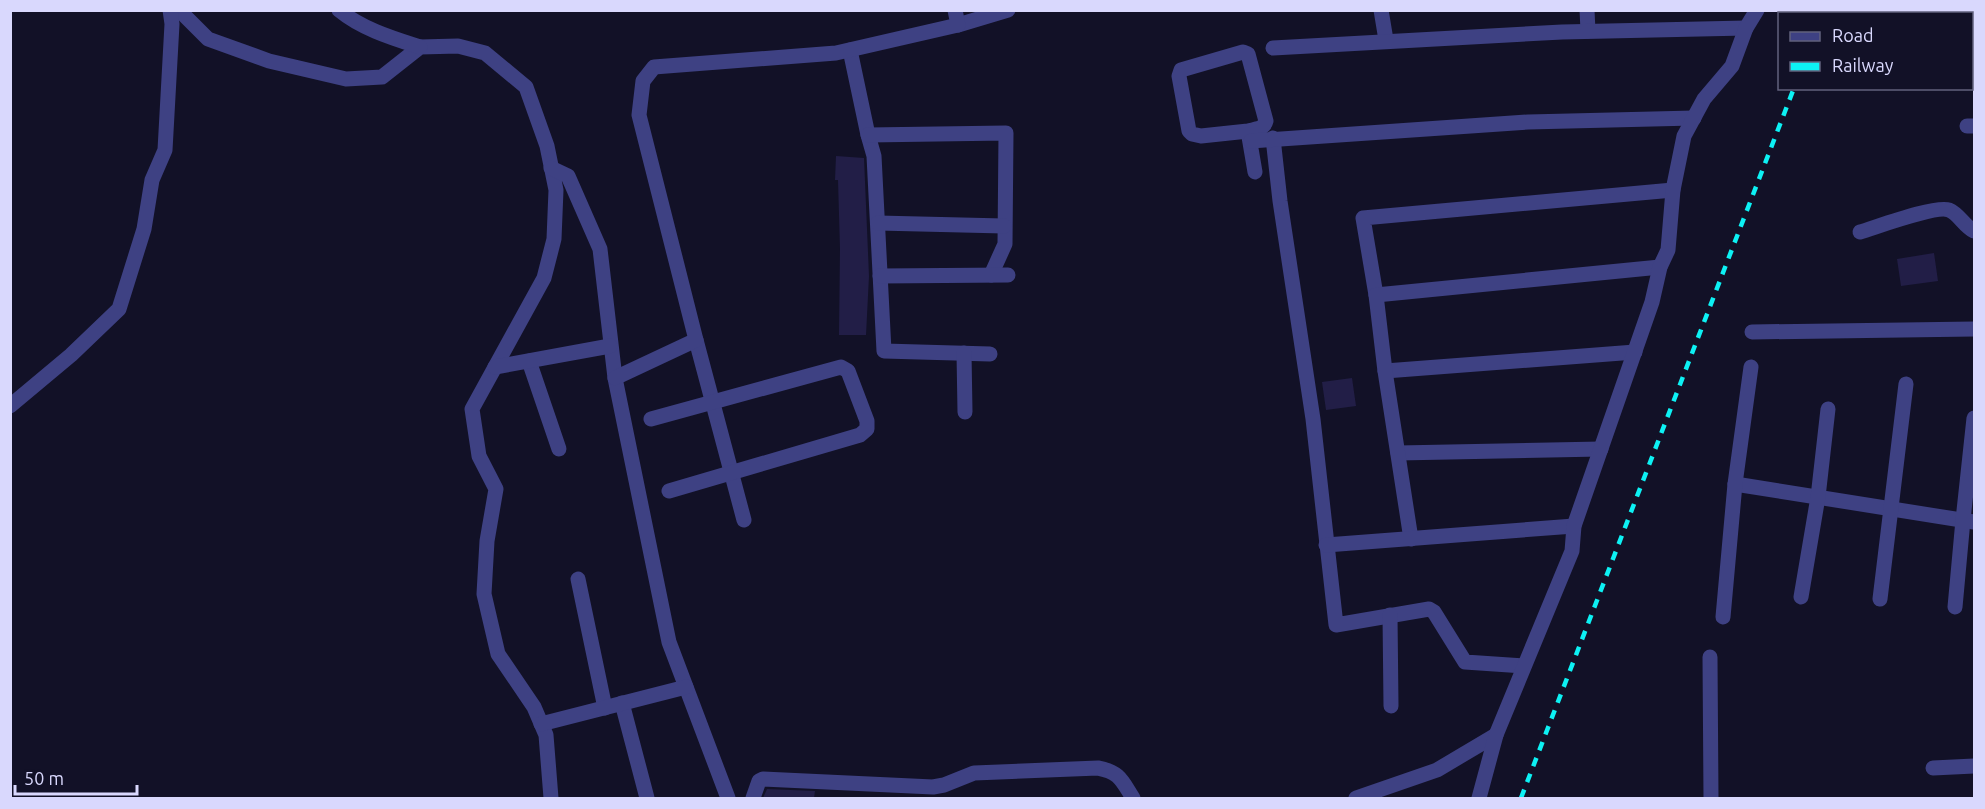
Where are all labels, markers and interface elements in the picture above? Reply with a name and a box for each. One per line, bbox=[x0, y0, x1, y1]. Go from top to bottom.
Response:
legend bbox=[1778, 12, 1973, 90]
text: Road bbox=[1832, 25, 1874, 45]
text: Railway bbox=[1832, 55, 1894, 75]
scale bar bbox=[15, 758, 136, 796]
text: 50 m bbox=[24, 768, 64, 788]

